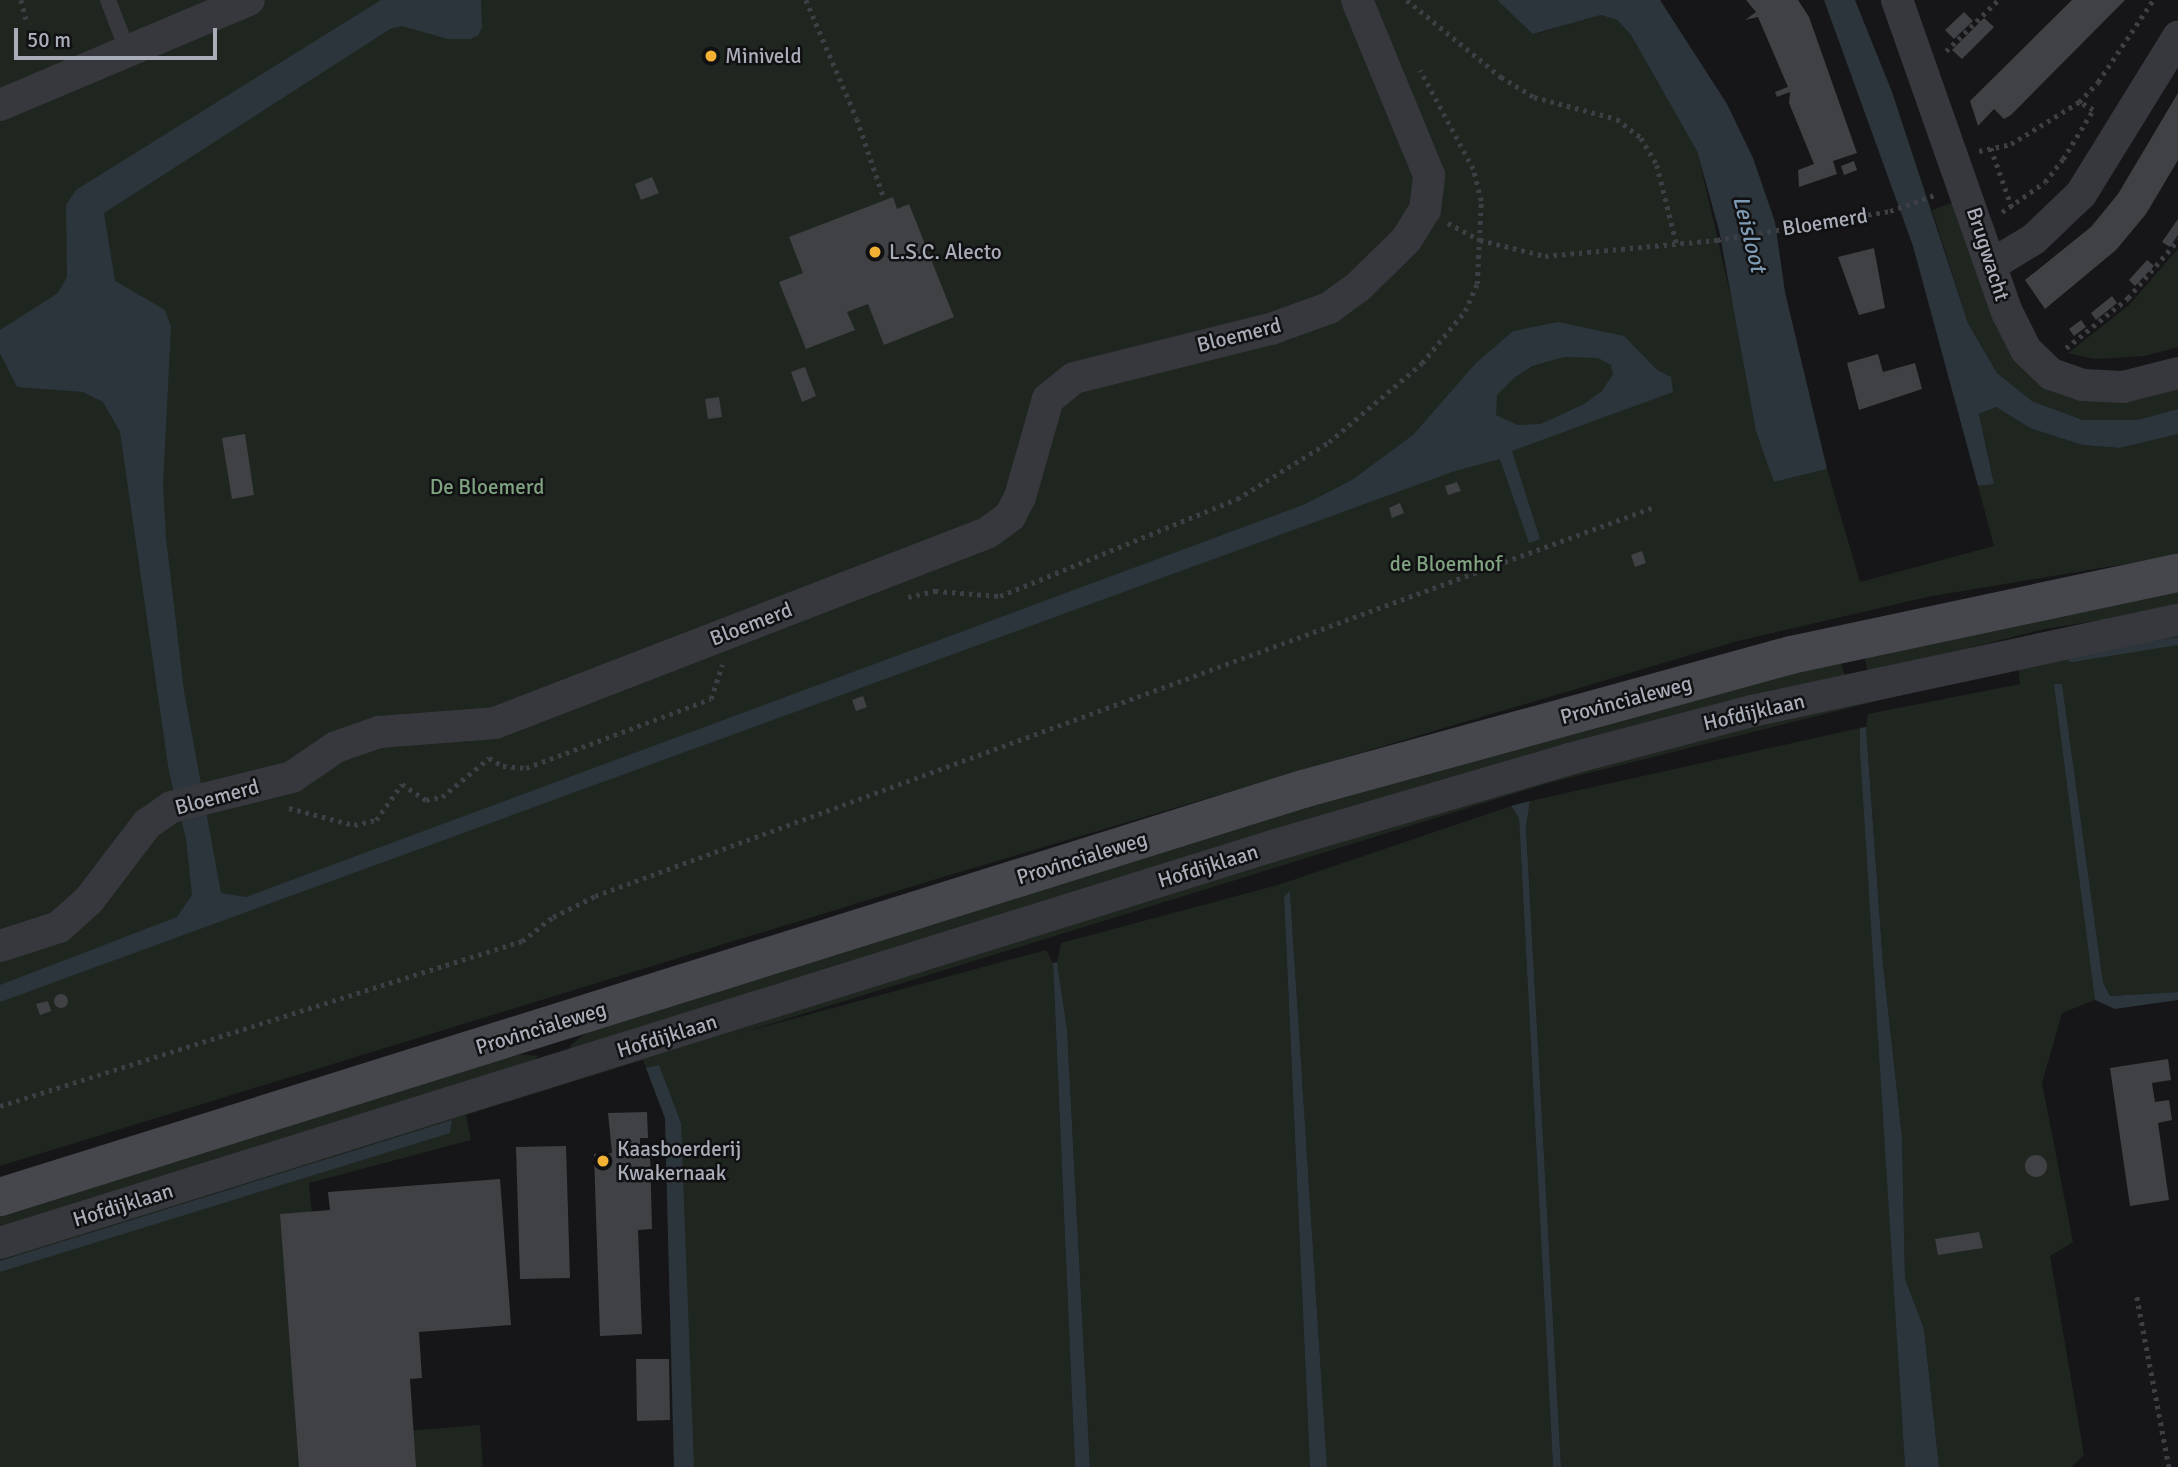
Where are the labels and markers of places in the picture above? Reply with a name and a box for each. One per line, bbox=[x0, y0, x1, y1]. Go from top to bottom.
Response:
place label: Miniveld bbox=[725, 43, 802, 69]
marker: Miniveld bbox=[703, 48, 719, 64]
place label: L.S.C. Alecto bbox=[889, 239, 1002, 265]
marker: L.S.C. Alecto bbox=[867, 244, 883, 260]
place label: Kaasboerderij Kwakernaak bbox=[617, 1136, 741, 1186]
marker: Kaasboerderij Kwakernaak bbox=[595, 1153, 611, 1169]

